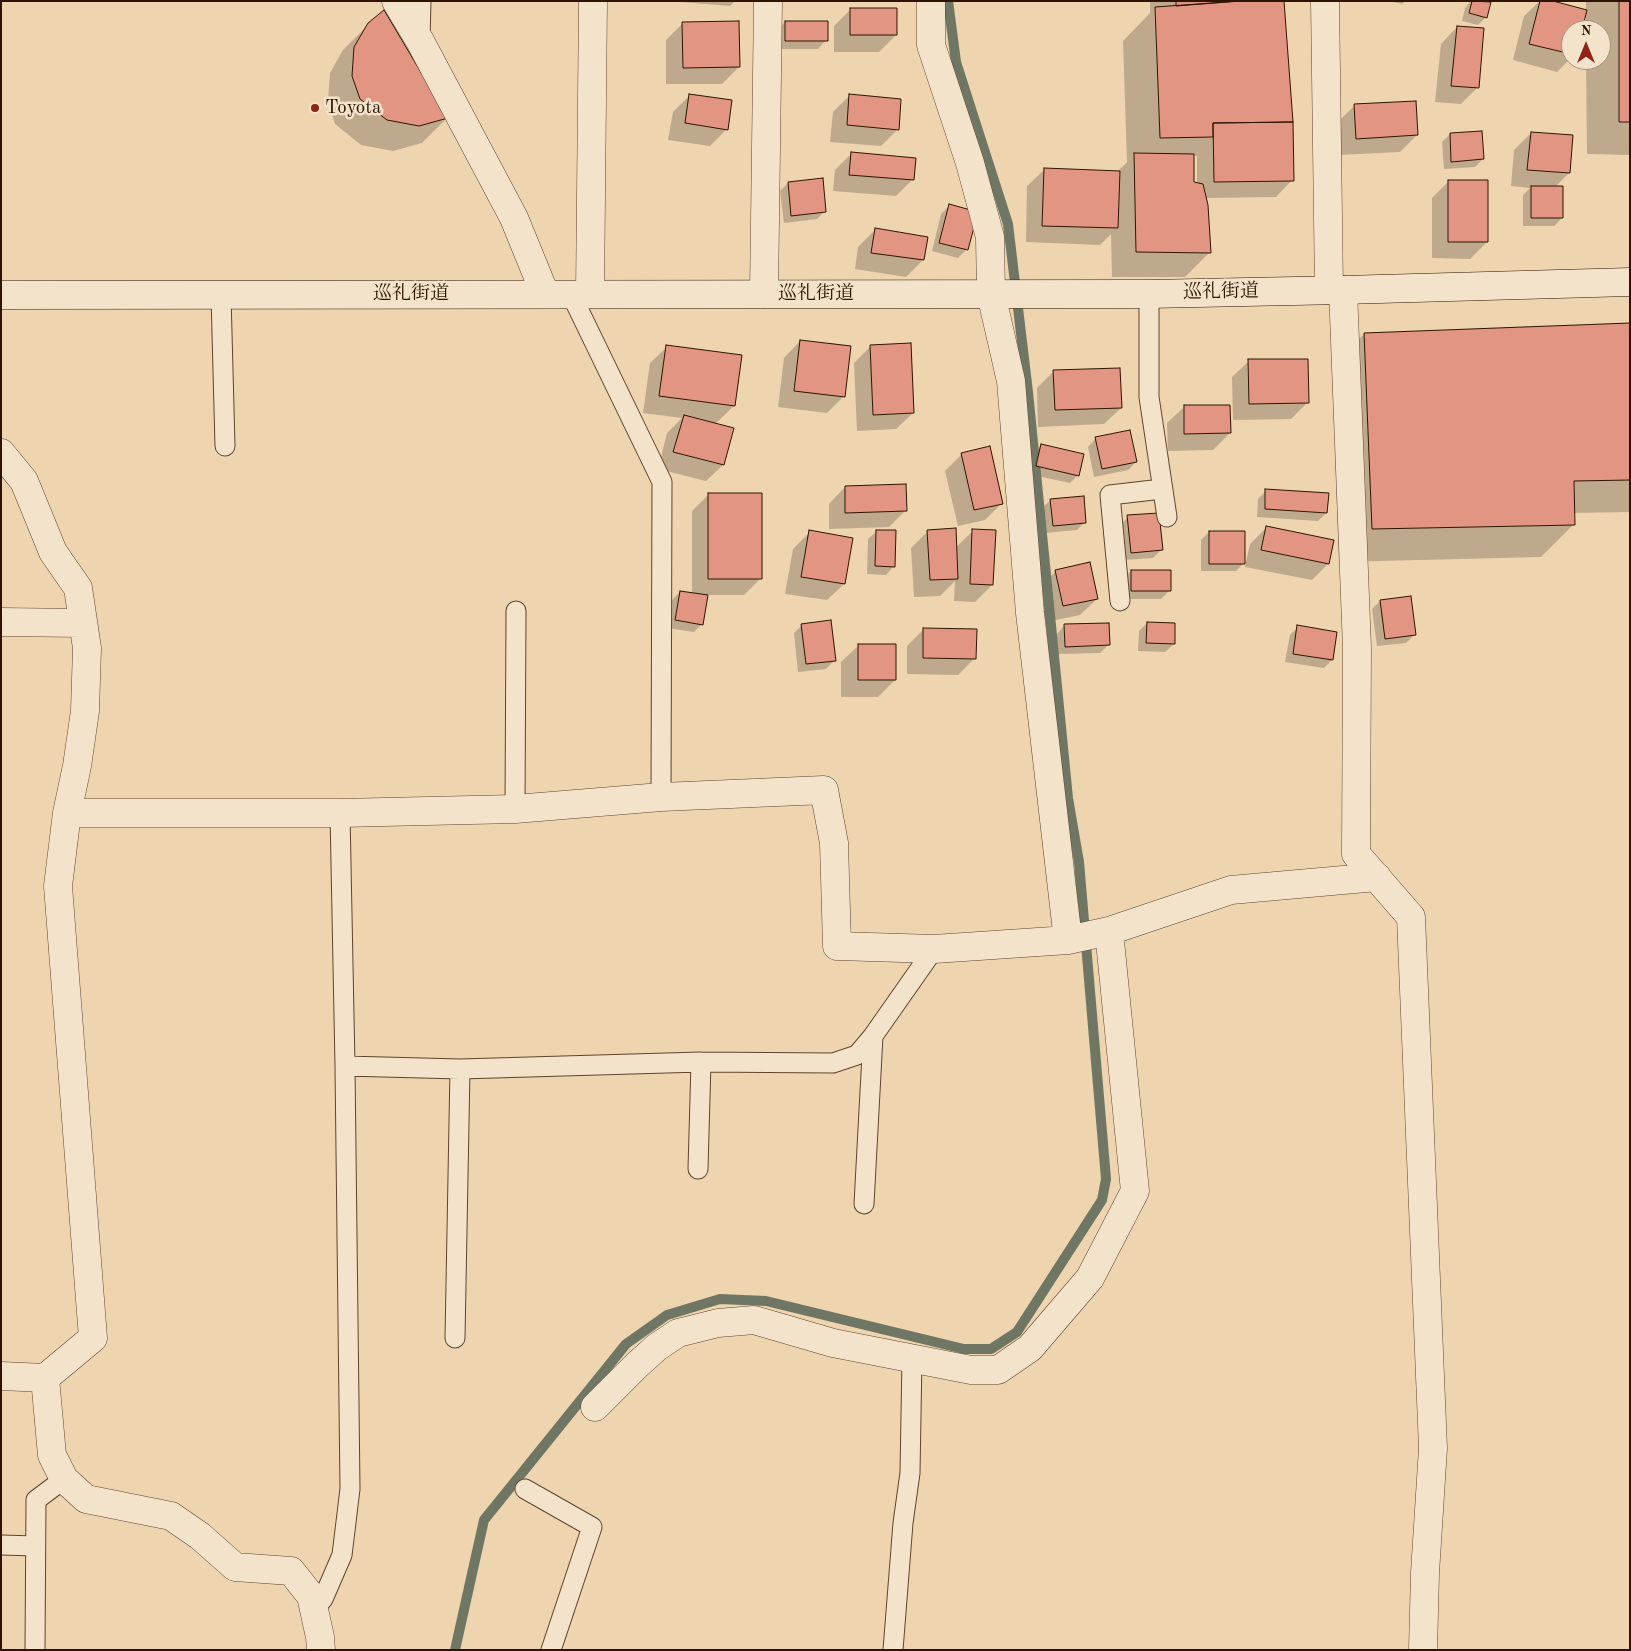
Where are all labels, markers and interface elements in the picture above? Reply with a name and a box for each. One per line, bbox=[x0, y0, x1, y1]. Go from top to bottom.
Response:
north arrow bbox=[1561, 20, 1611, 70]
text: N bbox=[1581, 24, 1591, 38]
place label: Toyota bbox=[325, 97, 381, 119]
marker: Toyota bbox=[309, 102, 321, 114]
street label: 巡礼街道 bbox=[1183, 280, 1259, 304]
street label: 巡礼街道 bbox=[373, 283, 449, 305]
street label: 巡礼街道 bbox=[778, 283, 854, 305]

